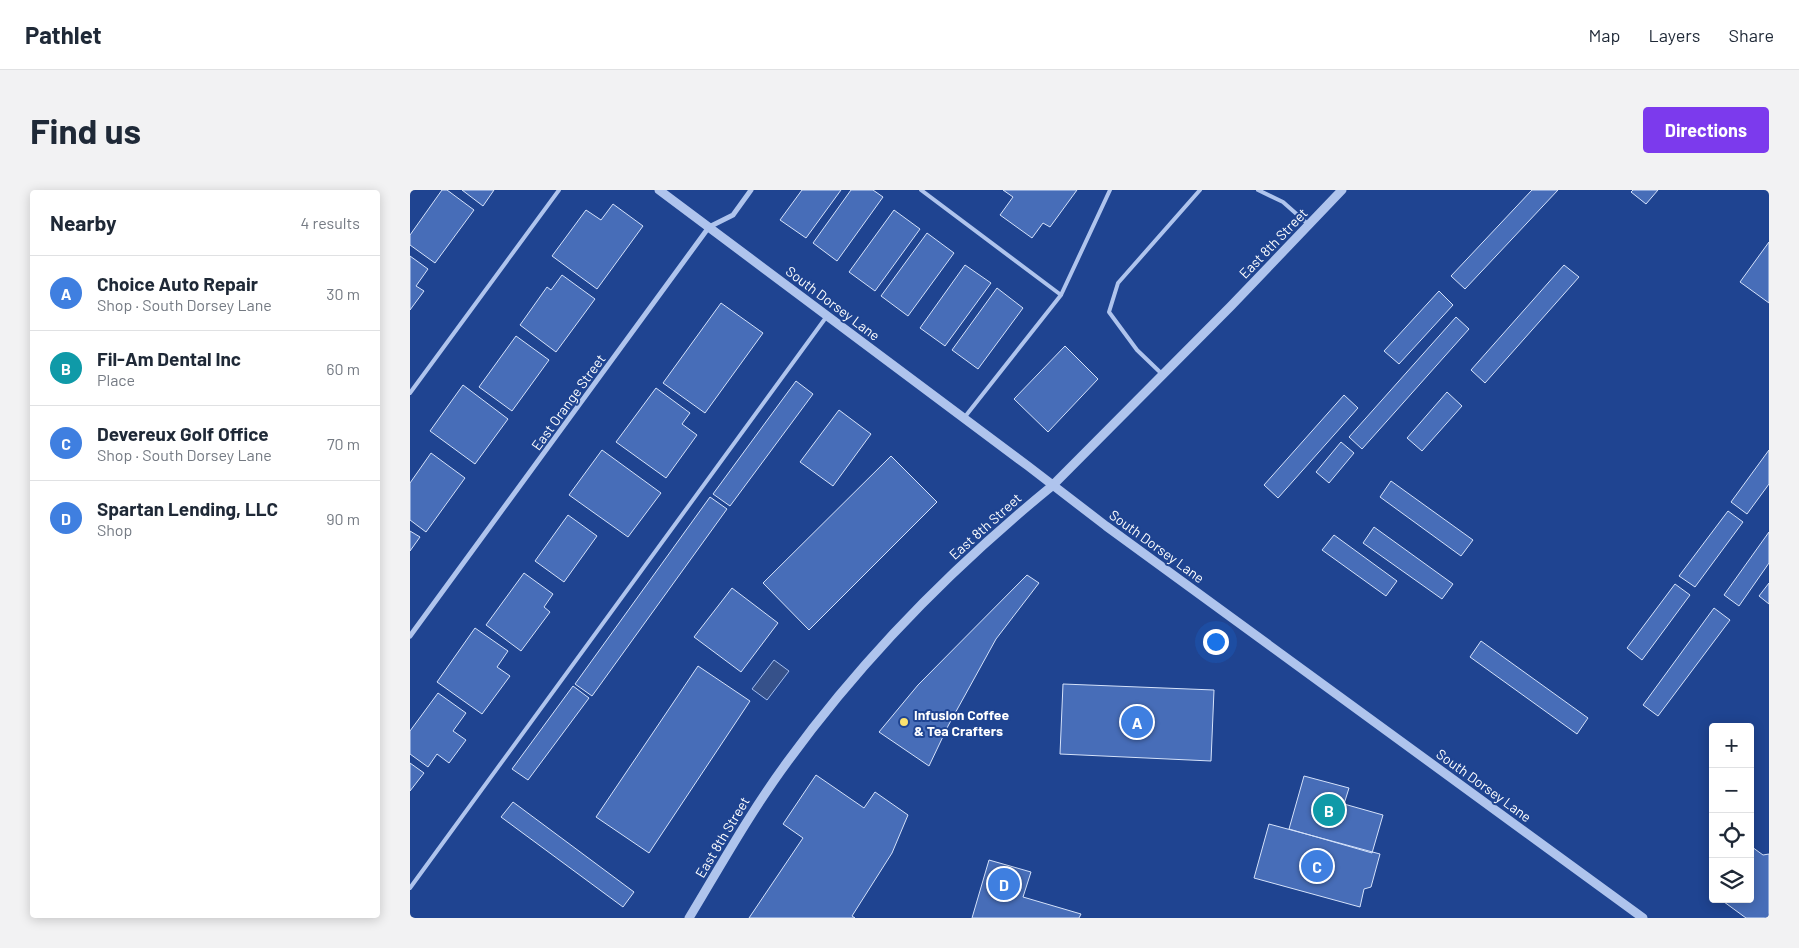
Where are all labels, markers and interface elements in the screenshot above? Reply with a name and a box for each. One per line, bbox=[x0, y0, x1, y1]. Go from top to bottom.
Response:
text: Pathlet bbox=[25, 20, 102, 49]
text: Map bbox=[1588, 24, 1620, 46]
text: Layers bbox=[1648, 24, 1701, 46]
text: Share bbox=[1729, 24, 1774, 46]
button: Directions bbox=[1643, 107, 1769, 153]
text: Find us bbox=[30, 109, 141, 151]
street label: East 8th Street bbox=[1235, 204, 1311, 282]
text: Nearby bbox=[50, 210, 116, 235]
text: 4 results bbox=[300, 213, 360, 232]
street label: South Dorsey Lane bbox=[783, 262, 883, 344]
text: Choice Auto Repair bbox=[97, 272, 258, 295]
text: A bbox=[61, 284, 71, 303]
text: 30 m bbox=[326, 284, 360, 303]
text: Shop · South Dorsey Lane bbox=[97, 295, 272, 314]
text: Fil-Am Dental Inc bbox=[97, 347, 241, 370]
street label: East Orange Street bbox=[527, 351, 609, 453]
text: B bbox=[61, 359, 71, 378]
text: 60 m bbox=[326, 359, 360, 378]
text: Place bbox=[97, 370, 135, 389]
text: Devereux Golf Office bbox=[97, 422, 269, 445]
text: C bbox=[61, 434, 71, 453]
text: 70 m bbox=[327, 434, 360, 453]
text: Shop · South Dorsey Lane bbox=[97, 445, 272, 464]
street label: East 8th Street bbox=[945, 489, 1025, 563]
text: Spartan Lending, LLC bbox=[97, 497, 278, 520]
street label: South Dorsey Lane bbox=[1106, 506, 1208, 586]
text: D bbox=[61, 509, 71, 528]
text: 90 m bbox=[326, 509, 360, 528]
text: Shop bbox=[97, 520, 132, 539]
your location bbox=[1203, 629, 1229, 655]
pin: A bbox=[1121, 703, 1153, 741]
place label: Infusion Coffee & Tea Crafters bbox=[914, 706, 1009, 739]
marker: Infusion Coffee & Tea Crafters bbox=[898, 716, 910, 728]
map controls bbox=[1709, 723, 1754, 903]
button: + bbox=[1709, 723, 1754, 768]
street label: South Dorsey Lane bbox=[1433, 745, 1535, 825]
button: − bbox=[1709, 768, 1754, 813]
pin: B bbox=[1313, 791, 1345, 829]
street label: East 8th Street bbox=[691, 794, 753, 880]
button: locate bbox=[1709, 813, 1754, 858]
pin: C bbox=[1301, 847, 1333, 885]
button: layers bbox=[1709, 858, 1754, 903]
pin: D bbox=[988, 865, 1020, 903]

